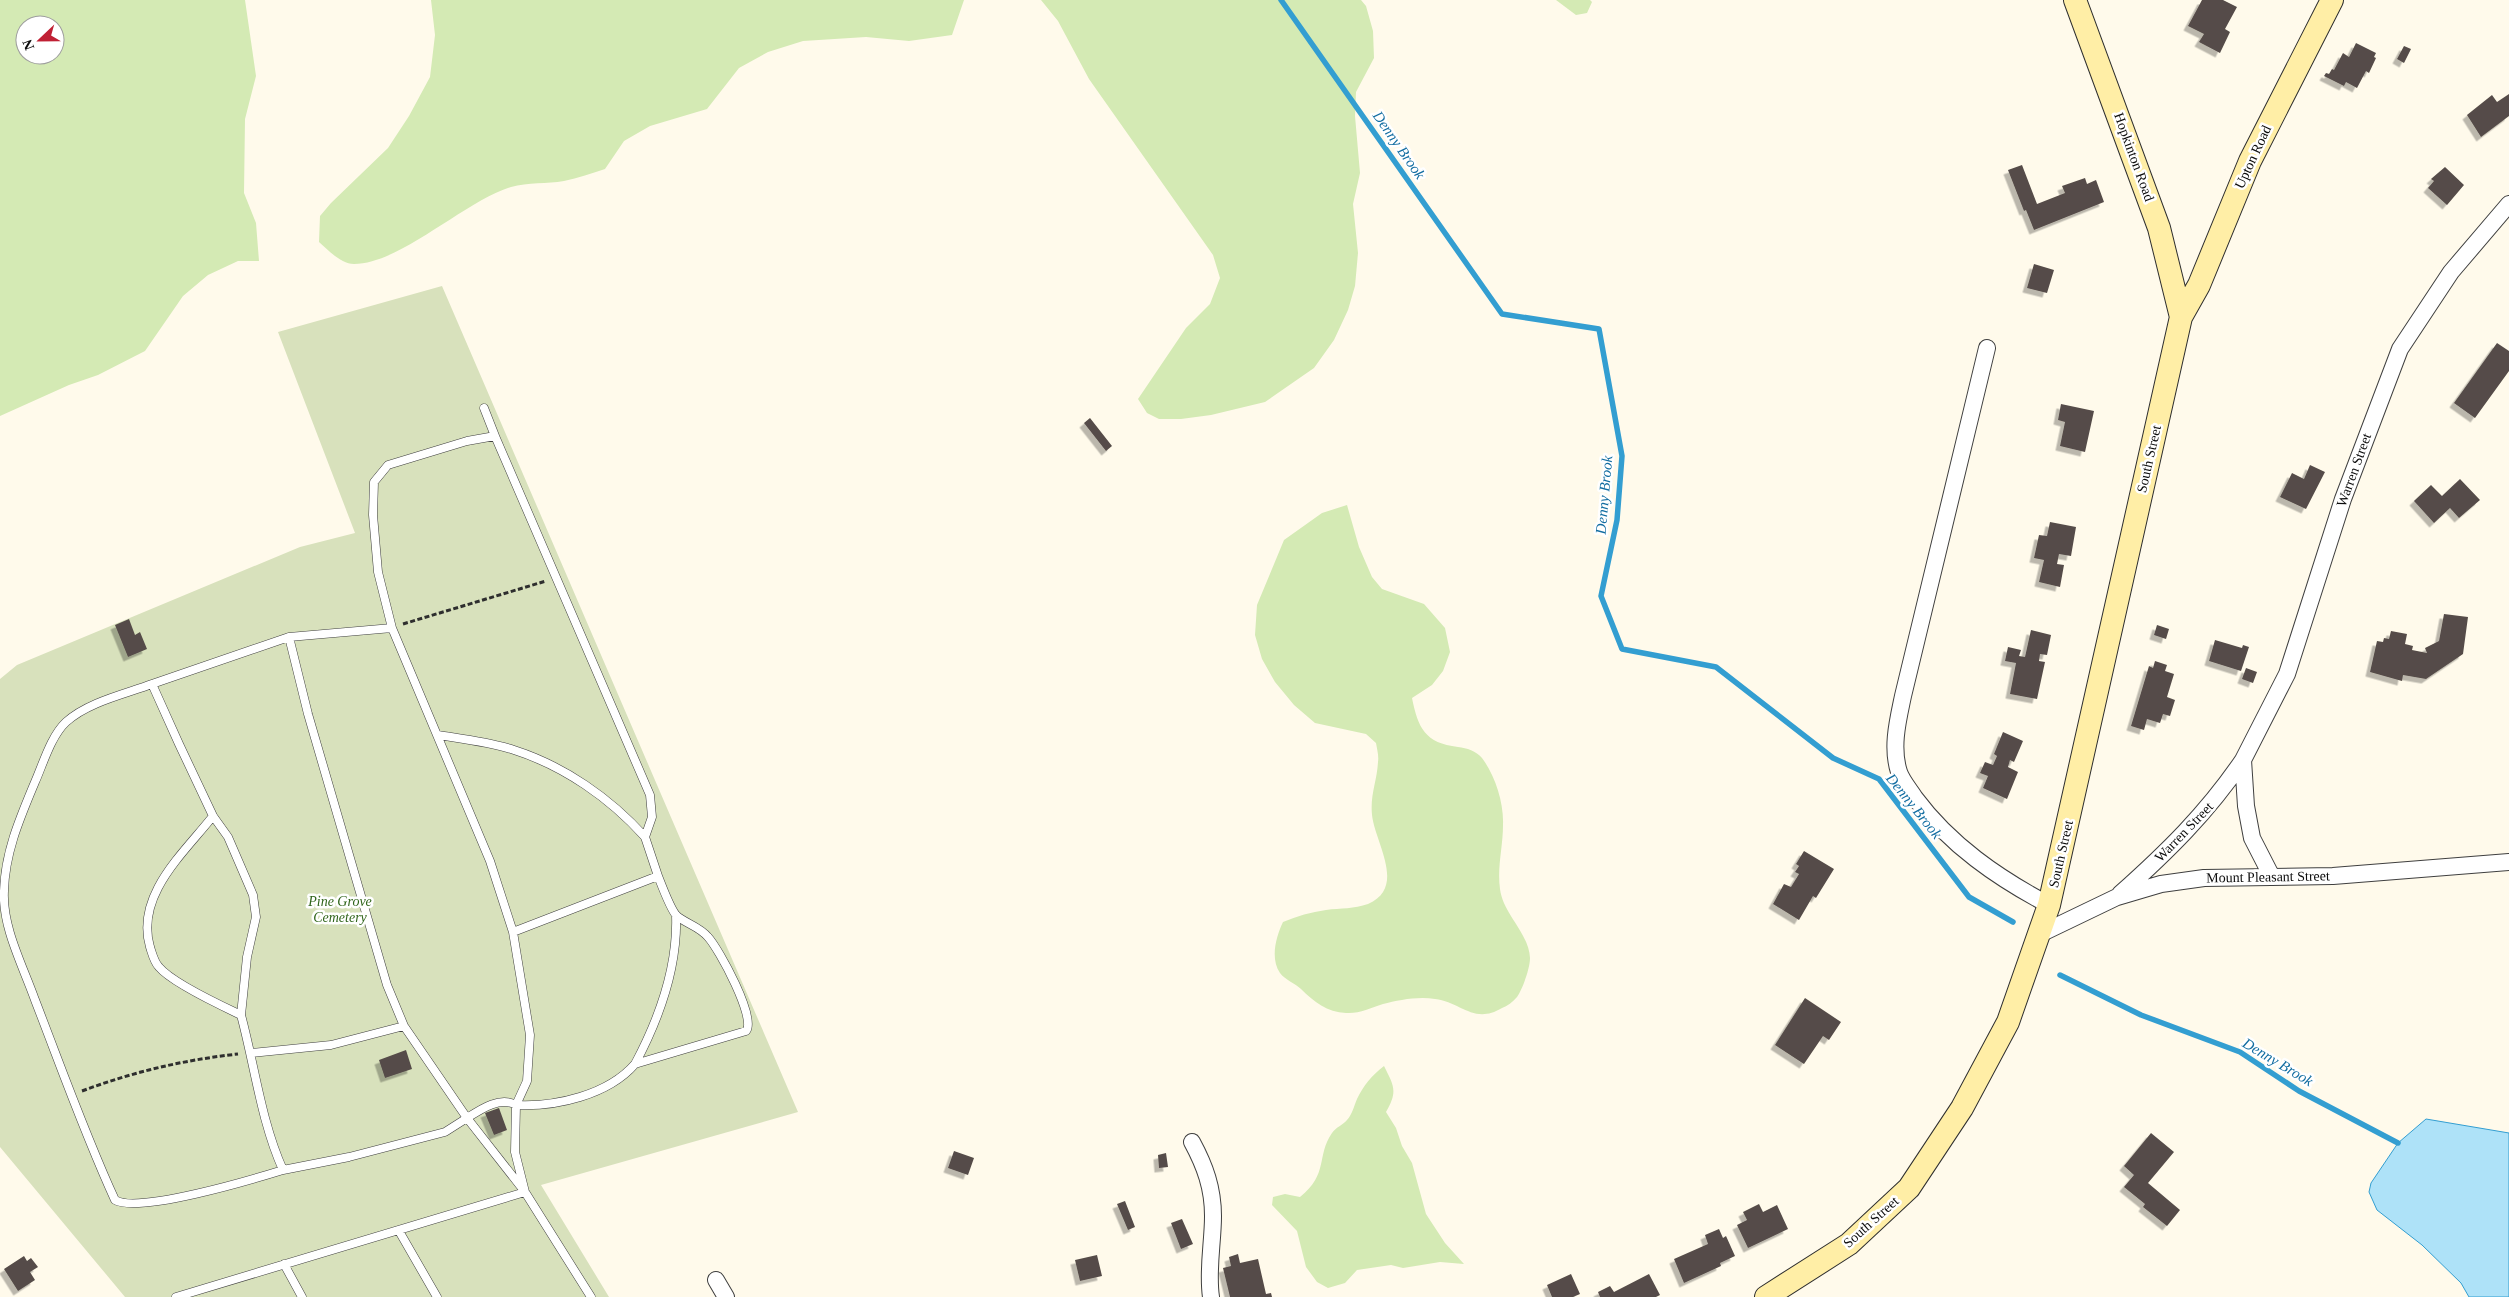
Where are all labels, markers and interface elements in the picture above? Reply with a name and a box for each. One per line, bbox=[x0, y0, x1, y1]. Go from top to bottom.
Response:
north arrow bbox=[15, 15, 65, 65]
text: N bbox=[20, 37, 37, 52]
water label: Denny Brook bbox=[1369, 107, 1428, 182]
street label: Hopkinton Road bbox=[2111, 111, 2157, 203]
street label: Upton Road bbox=[2232, 123, 2274, 191]
street label: South Street bbox=[2134, 424, 2164, 494]
street label: Warren Street bbox=[2334, 431, 2374, 509]
water label: Denny Brook bbox=[1593, 455, 1615, 536]
water label: Denny Brook bbox=[1882, 769, 1945, 842]
street label: Warren Street bbox=[2152, 799, 2216, 865]
street label: South Street bbox=[2046, 819, 2076, 889]
street label: Mount Pleasant Street bbox=[2206, 868, 2330, 886]
park label: Pine Grove Cemetery bbox=[307, 894, 372, 925]
water label: Denny Brook bbox=[2239, 1034, 2316, 1089]
street label: South Street bbox=[1840, 1193, 1902, 1251]

